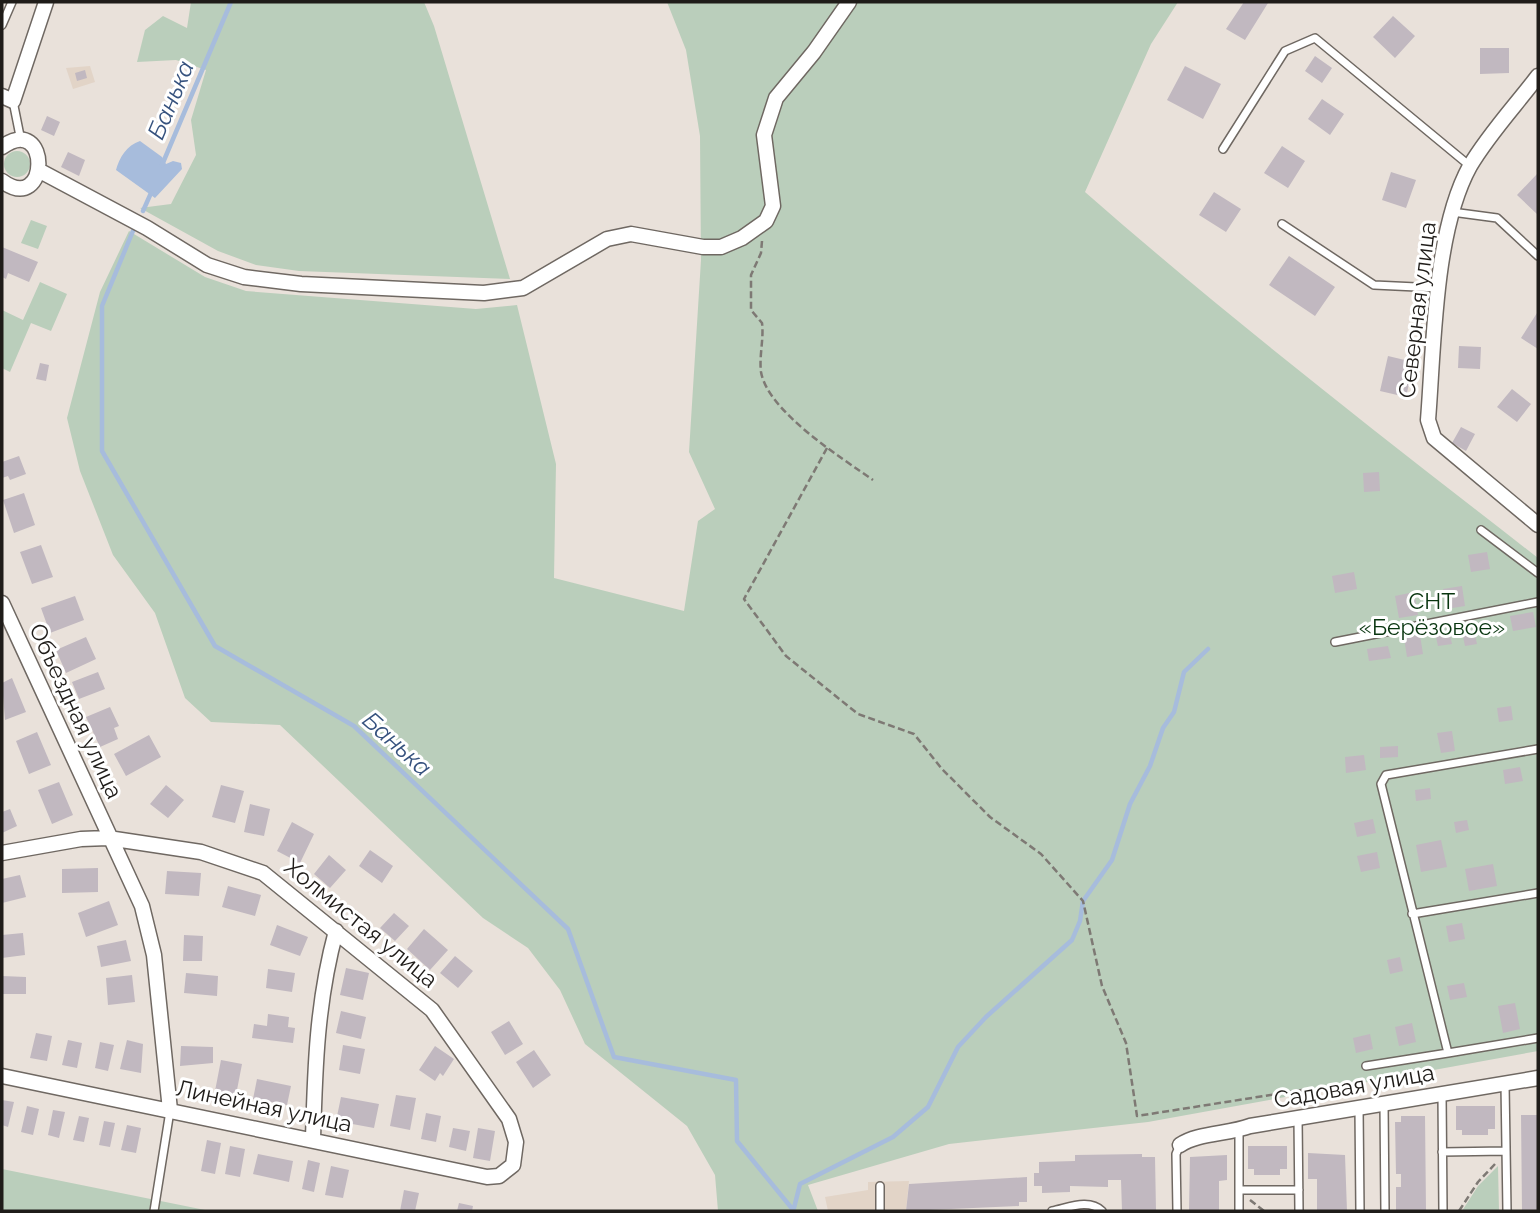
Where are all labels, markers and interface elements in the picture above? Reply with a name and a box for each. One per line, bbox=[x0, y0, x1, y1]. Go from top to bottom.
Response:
water label: Банька bbox=[141, 56, 200, 143]
street label: Северная улица bbox=[1392, 220, 1441, 400]
park label: СНТ «Берёзовое» bbox=[1359, 587, 1505, 640]
street label: Объездная улица bbox=[24, 619, 129, 803]
water label: Банька bbox=[357, 705, 438, 782]
street label: Холмистая улица bbox=[279, 853, 443, 993]
street label: Садовая улица bbox=[1272, 1058, 1436, 1113]
street label: Линейная улица bbox=[174, 1074, 355, 1137]

